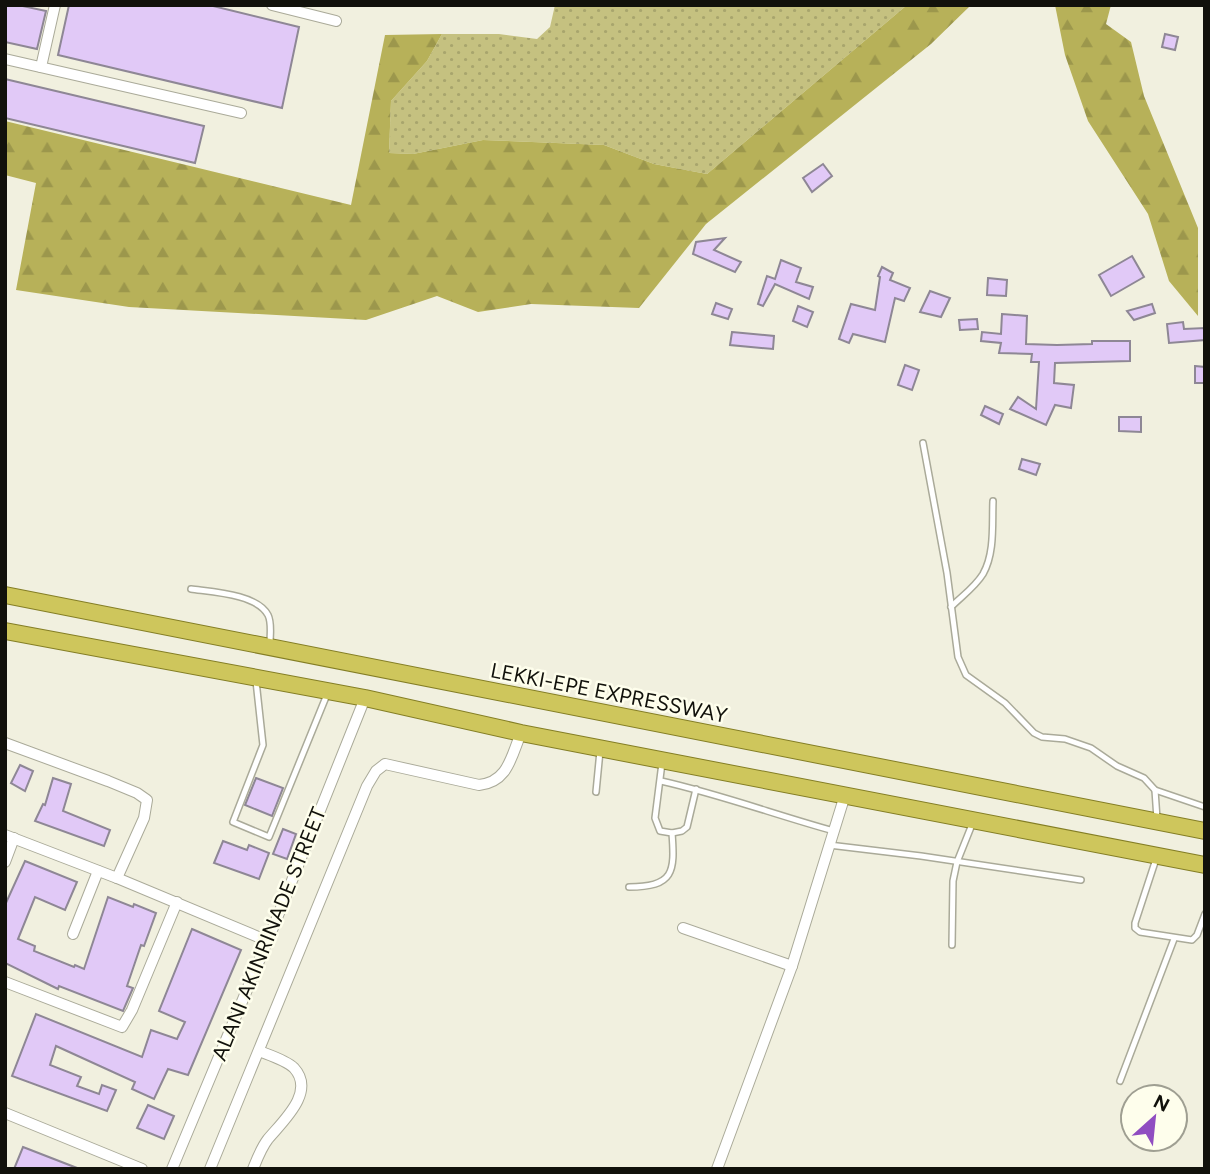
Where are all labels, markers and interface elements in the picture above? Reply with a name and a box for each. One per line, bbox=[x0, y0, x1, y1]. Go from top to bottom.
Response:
street label: LEKKI-EPE EXPRESSWAY bbox=[489, 657, 730, 728]
street label: ALANI AKINRINADE STREET bbox=[206, 803, 331, 1064]
north arrow bbox=[1119, 1083, 1189, 1153]
text: N bbox=[1150, 1090, 1173, 1117]

